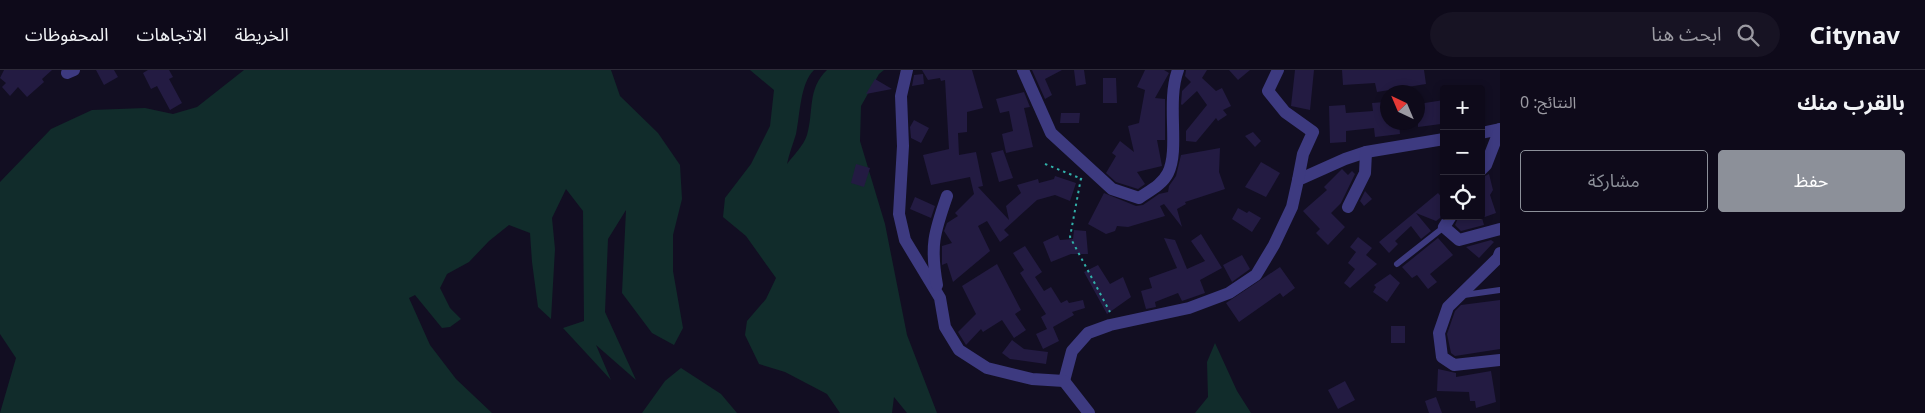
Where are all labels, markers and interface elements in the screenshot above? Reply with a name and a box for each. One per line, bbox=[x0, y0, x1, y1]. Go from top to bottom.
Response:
search box bbox=[1430, 12, 1780, 57]
text: Citynav bbox=[1810, 18, 1900, 51]
text: ابحث هنا bbox=[1651, 21, 1722, 47]
icon: search bbox=[1734, 21, 1762, 49]
text: المحفوظات bbox=[25, 22, 109, 46]
text: الاتجاهات bbox=[137, 22, 207, 46]
text: الخريطة bbox=[235, 22, 289, 46]
north arrow bbox=[1380, 85, 1425, 130]
map controls bbox=[1440, 85, 1485, 220]
button: + bbox=[1440, 85, 1485, 130]
text: بالقرب منك bbox=[1797, 88, 1905, 116]
text: النتائج: 0 bbox=[1520, 91, 1576, 113]
button: − bbox=[1440, 130, 1485, 175]
button: مشاركة bbox=[1520, 150, 1708, 212]
button: حفظ bbox=[1718, 150, 1905, 212]
button: locate bbox=[1440, 175, 1485, 220]

